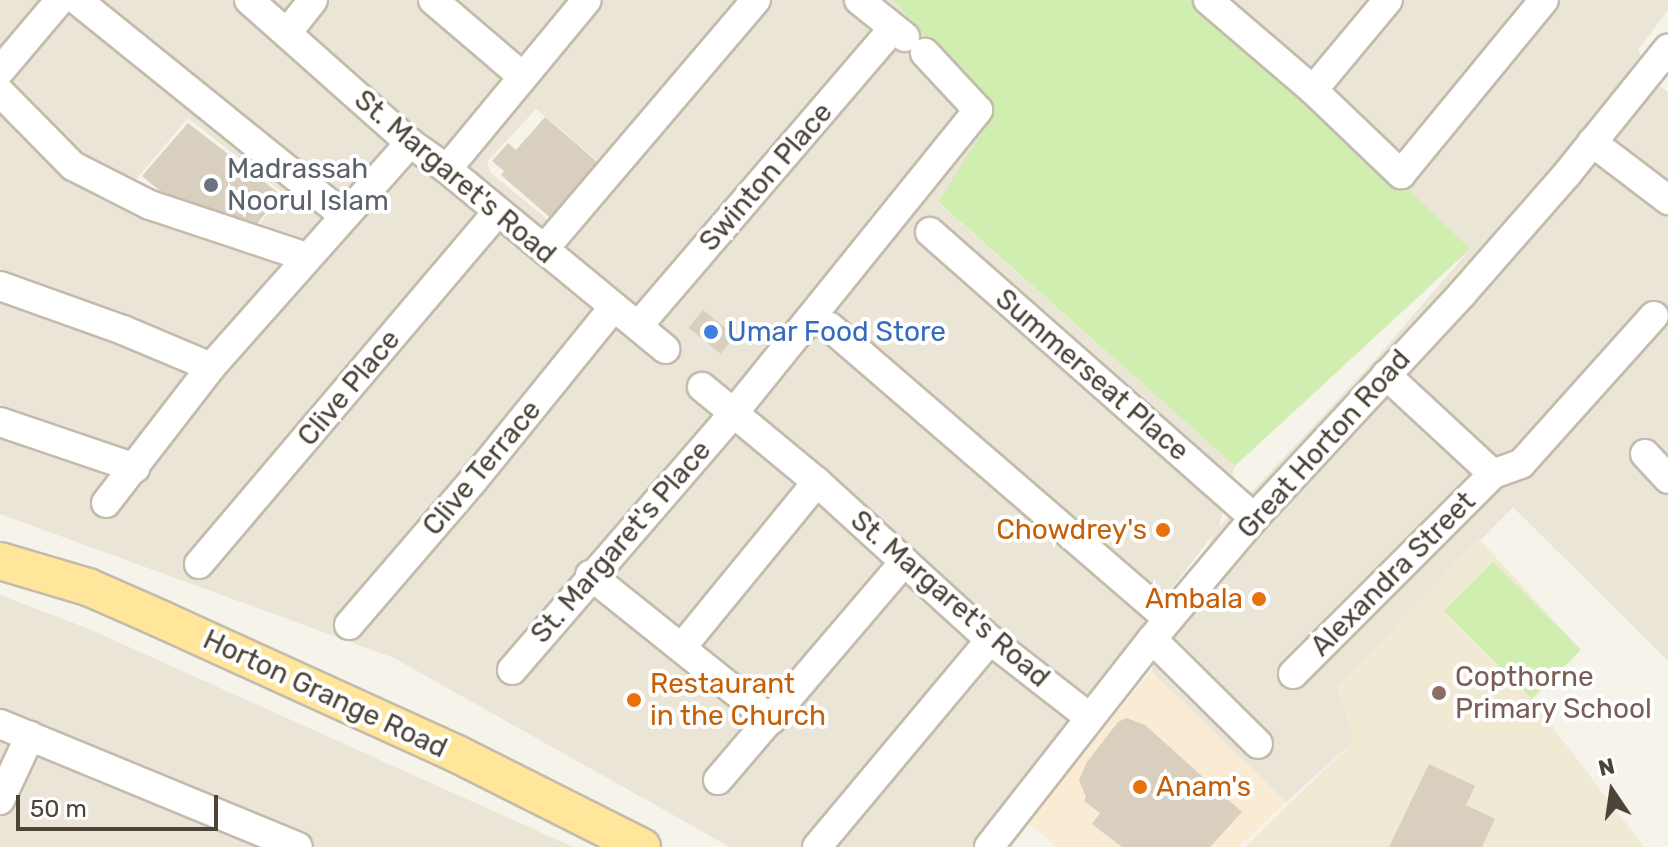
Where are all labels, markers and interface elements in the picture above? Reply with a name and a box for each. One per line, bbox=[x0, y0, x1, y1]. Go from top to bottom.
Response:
street label: St. Margaret's Road bbox=[348, 83, 562, 271]
street label: Swinton Place bbox=[692, 96, 840, 258]
place label: Madrassah Noorul Islam bbox=[227, 152, 389, 218]
marker: Madrassah Noorul Islam bbox=[202, 176, 220, 194]
street label: Summerseat Place bbox=[989, 282, 1195, 468]
place label: Umar Food Store bbox=[727, 315, 947, 349]
street label: Clive Place bbox=[291, 323, 407, 453]
marker: Umar Food Store bbox=[702, 323, 720, 341]
street label: Great Horton Road bbox=[1230, 343, 1418, 545]
street label: Clive Terrace bbox=[416, 393, 548, 543]
street label: St. Margaret's Place bbox=[524, 434, 718, 650]
street label: Alexandra Street bbox=[1304, 485, 1482, 663]
street label: St. Margaret's Road bbox=[844, 504, 1056, 694]
place label: Chowdrey's bbox=[996, 513, 1147, 547]
marker: Chowdrey's bbox=[1154, 521, 1172, 539]
place label: Ambala bbox=[1145, 582, 1243, 616]
marker: Ambala bbox=[1250, 590, 1268, 608]
street label: Horton Grange Road bbox=[198, 623, 452, 765]
place label: Copthorne Primary School bbox=[1455, 660, 1653, 726]
place label: Restaurant in the Church bbox=[650, 667, 827, 733]
marker: Copthorne Primary School bbox=[1430, 684, 1448, 702]
marker: Restaurant in the Church bbox=[625, 691, 643, 709]
north arrow bbox=[1572, 751, 1652, 831]
text: N bbox=[1596, 752, 1617, 782]
place label: Anam's bbox=[1156, 770, 1251, 804]
marker: Anam's bbox=[1131, 778, 1149, 796]
scale bar bbox=[20, 779, 222, 829]
text: 50 m bbox=[30, 795, 87, 823]

